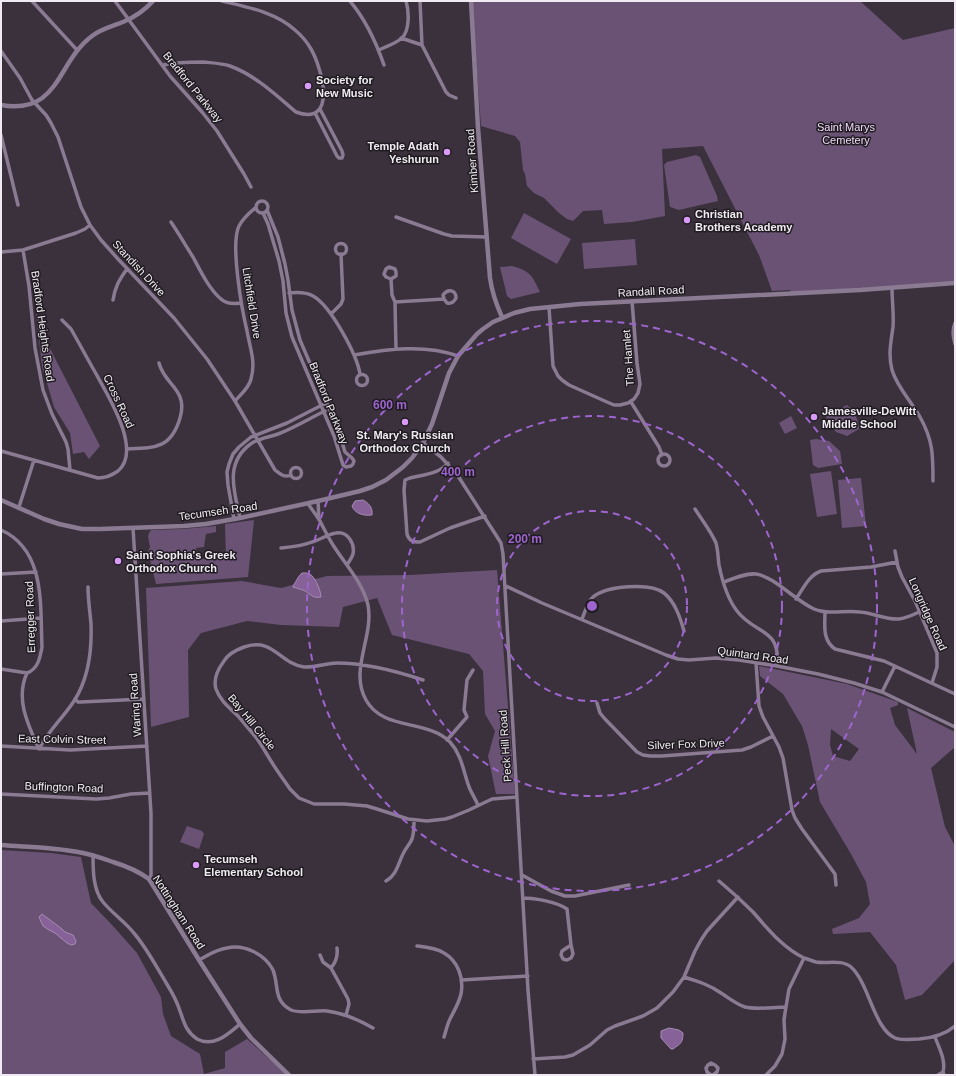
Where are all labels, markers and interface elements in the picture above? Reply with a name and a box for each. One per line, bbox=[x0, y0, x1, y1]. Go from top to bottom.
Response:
street label: Bradford Parkway bbox=[161, 49, 225, 125]
place label: Society for New Music bbox=[316, 74, 374, 99]
marker: Society for New Music bbox=[303, 81, 313, 91]
park label: Saint Marys Cemetery bbox=[817, 121, 876, 146]
street label: Kimber Road bbox=[464, 129, 480, 193]
place label: Temple Adath Yeshurun bbox=[367, 140, 439, 165]
marker: Temple Adath Yeshurun bbox=[442, 147, 452, 157]
place label: Christian Brothers Academy bbox=[695, 208, 793, 233]
marker: Christian Brothers Academy bbox=[682, 215, 692, 225]
street label: Standish Drive bbox=[110, 238, 168, 298]
street label: Litchfield Drive bbox=[240, 266, 264, 340]
street label: Bradford Heights Road bbox=[29, 270, 57, 382]
street label: Randall Road bbox=[617, 283, 685, 299]
street label: The Hamlet bbox=[620, 329, 636, 387]
street label: Bradford Parkway bbox=[307, 360, 351, 446]
street label: Cross Road bbox=[101, 372, 137, 430]
text: 600 m bbox=[373, 398, 407, 412]
place label: Jamesville-DeWitt Middle School bbox=[822, 405, 916, 430]
marker: Jamesville-DeWitt Middle School bbox=[809, 412, 819, 422]
marker: St. Mary's Russian Orthodox Church bbox=[400, 417, 410, 427]
place label: St. Mary's Russian Orthodox Church bbox=[356, 429, 454, 454]
text: 400 m bbox=[441, 465, 475, 479]
street label: Tecumseh Road bbox=[178, 500, 258, 522]
text: 200 m bbox=[508, 532, 542, 546]
place label: Saint Sophia's Greek Orthodox Church bbox=[126, 549, 236, 574]
marker: Saint Sophia's Greek Orthodox Church bbox=[113, 556, 123, 566]
street label: Longridge Road bbox=[907, 576, 949, 652]
street label: Erregger Road bbox=[23, 581, 37, 653]
centre of rings bbox=[585, 599, 599, 613]
street label: Quintard Road bbox=[717, 644, 789, 666]
street label: Waring Road bbox=[127, 673, 143, 737]
street label: Bay Hill Circle bbox=[226, 692, 278, 752]
street label: Peck Hill Road bbox=[496, 710, 514, 782]
street label: East Colvin Street bbox=[18, 732, 106, 746]
street label: Silver Fox Drive bbox=[647, 737, 725, 751]
street label: Buffington Road bbox=[24, 780, 104, 794]
place label: Tecumseh Elementary School bbox=[204, 853, 303, 878]
marker: Tecumseh Elementary School bbox=[191, 860, 201, 870]
street label: Nottingham Road bbox=[151, 873, 207, 951]

